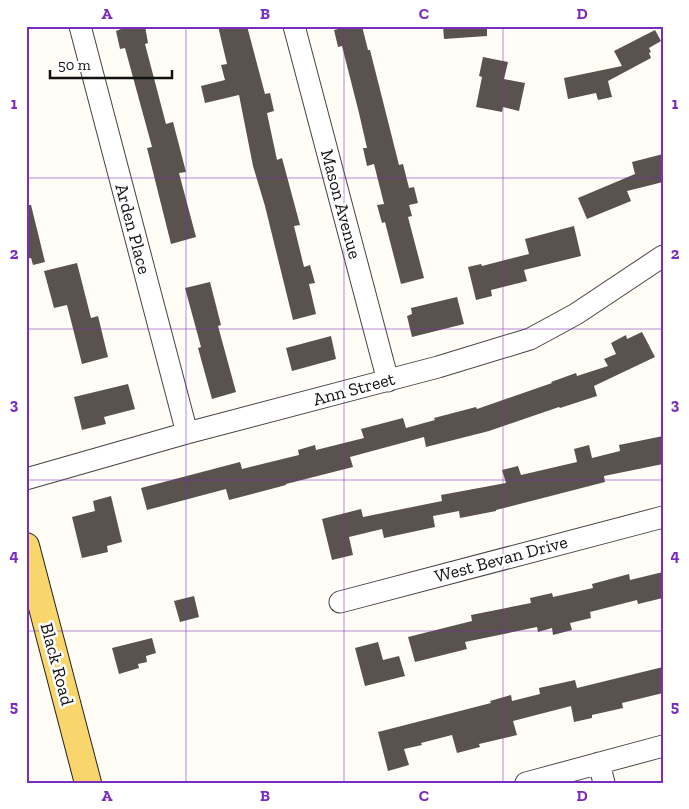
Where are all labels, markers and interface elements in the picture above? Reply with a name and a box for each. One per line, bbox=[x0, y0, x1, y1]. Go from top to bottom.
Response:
text: A bbox=[102, 4, 113, 23]
text: B bbox=[260, 4, 270, 23]
text: C bbox=[419, 4, 429, 23]
text: D bbox=[576, 4, 588, 23]
scale bar bbox=[50, 48, 172, 80]
text: 50 m bbox=[58, 56, 91, 74]
text: 1 bbox=[11, 94, 18, 113]
text: 1 bbox=[672, 94, 679, 113]
street label: Mason Avenue bbox=[316, 147, 366, 261]
street label: Arden Place bbox=[110, 181, 156, 277]
text: 2 bbox=[10, 244, 19, 263]
text: 2 bbox=[671, 244, 680, 263]
street label: Ann Street bbox=[311, 367, 398, 410]
text: 3 bbox=[10, 395, 19, 414]
text: 3 bbox=[671, 395, 680, 414]
street label: West Bevan Drive bbox=[432, 531, 570, 587]
text: 4 bbox=[9, 546, 19, 565]
text: 4 bbox=[670, 546, 680, 565]
street label: Black Road bbox=[35, 620, 79, 708]
text: 5 bbox=[10, 697, 18, 716]
text: 5 bbox=[671, 697, 679, 716]
text: A bbox=[102, 786, 113, 805]
text: B bbox=[260, 786, 270, 805]
text: C bbox=[419, 786, 429, 805]
text: D bbox=[576, 786, 588, 805]

